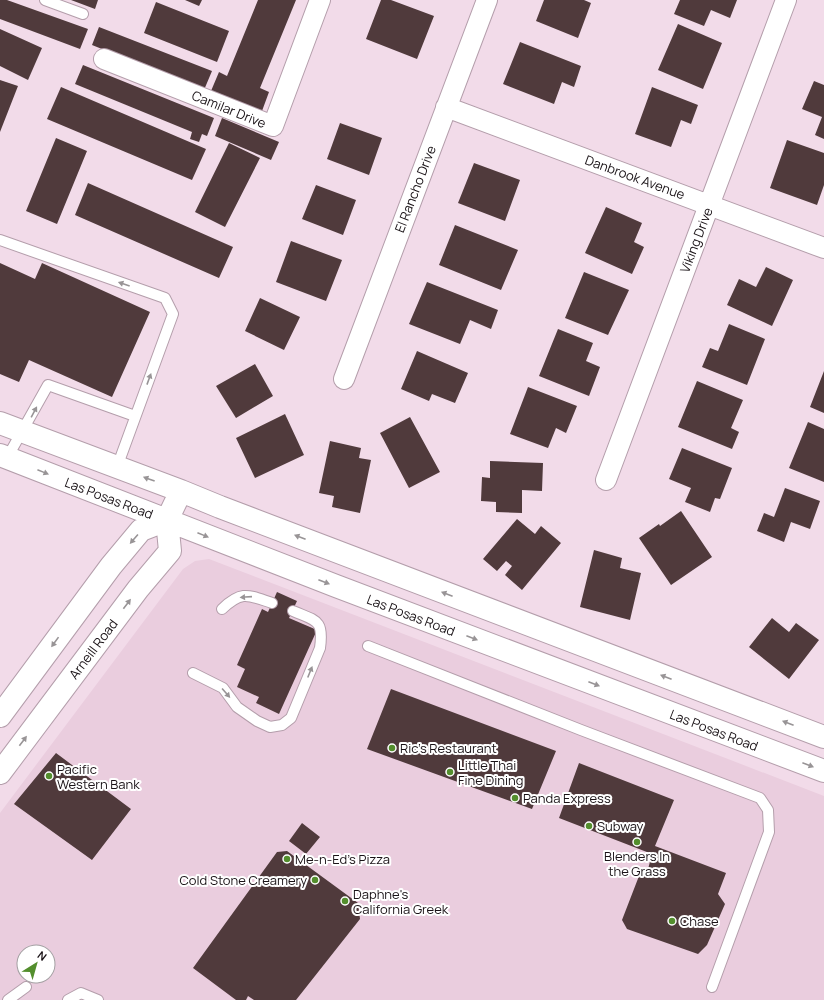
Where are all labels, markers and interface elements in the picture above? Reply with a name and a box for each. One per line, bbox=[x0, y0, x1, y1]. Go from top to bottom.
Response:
street label: Camilar Drive bbox=[189, 86, 269, 132]
street label: El Rancho Drive bbox=[390, 143, 440, 235]
street label: Danbrook Avenue bbox=[583, 151, 688, 204]
street label: Viking Drive bbox=[675, 204, 717, 275]
one-way arrow bbox=[118, 281, 130, 287]
one-way arrow bbox=[146, 373, 152, 385]
one-way arrow bbox=[30, 406, 37, 417]
one-way arrow bbox=[38, 469, 49, 475]
street label: Las Posas Road bbox=[62, 473, 156, 523]
one-way arrow bbox=[143, 476, 155, 482]
one-way arrow bbox=[198, 532, 210, 538]
one-way arrow bbox=[129, 534, 139, 544]
one-way arrow bbox=[293, 534, 305, 540]
one-way arrow bbox=[319, 579, 331, 585]
street label: Las Posas Road bbox=[364, 590, 458, 640]
one-way arrow bbox=[441, 590, 453, 596]
one-way arrow bbox=[239, 593, 252, 600]
one-way arrow bbox=[122, 598, 131, 609]
street label: Arneill Road bbox=[65, 615, 121, 683]
one-way arrow bbox=[467, 635, 479, 641]
one-way arrow bbox=[50, 636, 59, 647]
one-way arrow bbox=[307, 666, 313, 677]
one-way arrow bbox=[660, 673, 672, 679]
one-way arrow bbox=[588, 681, 600, 687]
one-way arrow bbox=[221, 687, 230, 698]
street label: Las Posas Road bbox=[667, 705, 761, 755]
one-way arrow bbox=[781, 719, 793, 725]
one-way arrow bbox=[19, 736, 28, 747]
place label: Ric's Restaurant bbox=[400, 739, 497, 757]
marker: Ric's Restaurant bbox=[387, 743, 397, 753]
place label: Little Thai Fine Dining bbox=[458, 756, 523, 789]
place label: Pacific Western Bank bbox=[57, 760, 140, 793]
one-way arrow bbox=[802, 763, 814, 769]
marker: Little Thai Fine Dining bbox=[445, 767, 455, 777]
marker: Pacific Western Bank bbox=[44, 771, 54, 781]
place label: Panda Express bbox=[523, 789, 611, 807]
marker: Panda Express bbox=[510, 793, 520, 803]
place label: Subway bbox=[597, 817, 644, 835]
marker: Subway bbox=[584, 821, 594, 831]
marker: Blenders In the Grass bbox=[632, 837, 642, 847]
place label: Blenders In the Grass bbox=[604, 847, 670, 880]
place label: Me-n-Ed's Pizza bbox=[295, 850, 390, 868]
marker: Me-n-Ed's Pizza bbox=[282, 854, 292, 864]
place label: Cold Stone Creamery bbox=[180, 871, 307, 889]
marker: Cold Stone Creamery bbox=[310, 875, 320, 885]
place label: Daphne's California Greek bbox=[353, 885, 449, 918]
marker: Daphne's California Greek bbox=[340, 896, 350, 906]
place label: Chase bbox=[680, 912, 719, 930]
marker: Chase bbox=[667, 916, 677, 926]
north arrow bbox=[16, 944, 56, 984]
text: N bbox=[35, 947, 50, 964]

